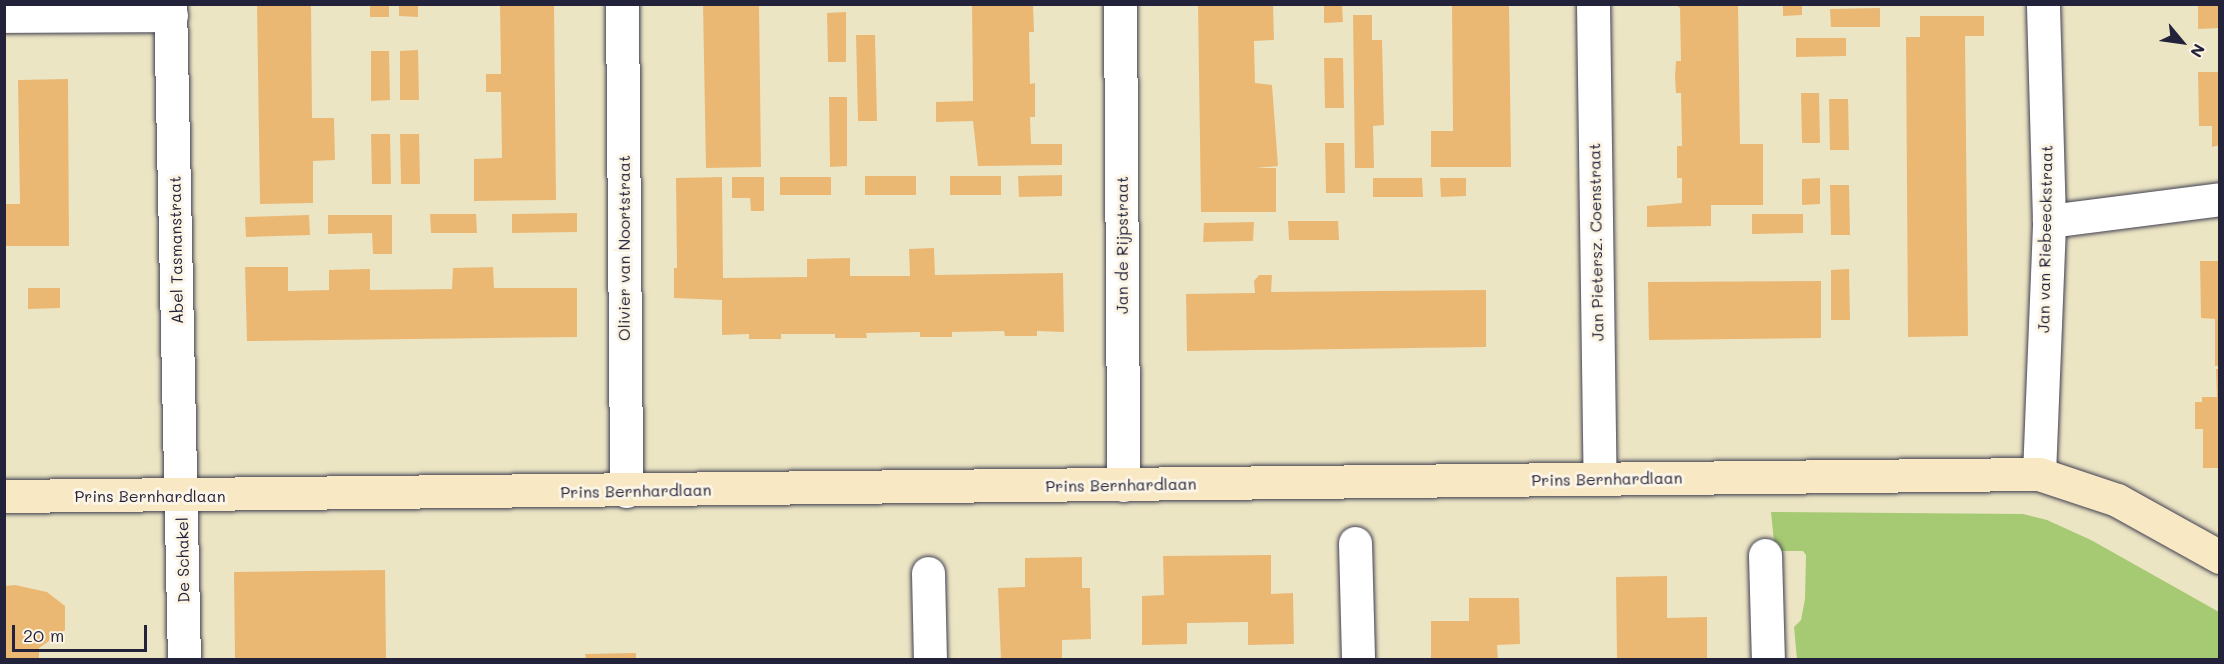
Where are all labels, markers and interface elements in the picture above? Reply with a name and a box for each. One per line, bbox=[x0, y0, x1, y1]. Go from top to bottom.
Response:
north arrow bbox=[2152, 12, 2212, 72]
text: N bbox=[2186, 41, 2210, 61]
street label: Jan Pietersz. Coenstraat bbox=[1585, 143, 1607, 341]
street label: Jan van Riebeeckstraat bbox=[2034, 145, 2056, 333]
street label: Olivier van Noortstraat bbox=[614, 155, 634, 341]
street label: Abel Tasmanstraat bbox=[165, 176, 187, 324]
street label: Jan de Rijpstraat bbox=[1112, 176, 1132, 314]
street label: Prins Bernhardlaan bbox=[1531, 468, 1683, 490]
street label: Prins Bernhardlaan bbox=[1045, 474, 1197, 496]
street label: Prins Bernhardlaan bbox=[560, 480, 712, 502]
street label: Prins Bernhardlaan bbox=[74, 486, 226, 506]
street label: De Schakel bbox=[173, 517, 193, 603]
scale bar bbox=[15, 613, 150, 651]
text: 20 m bbox=[23, 623, 64, 647]

